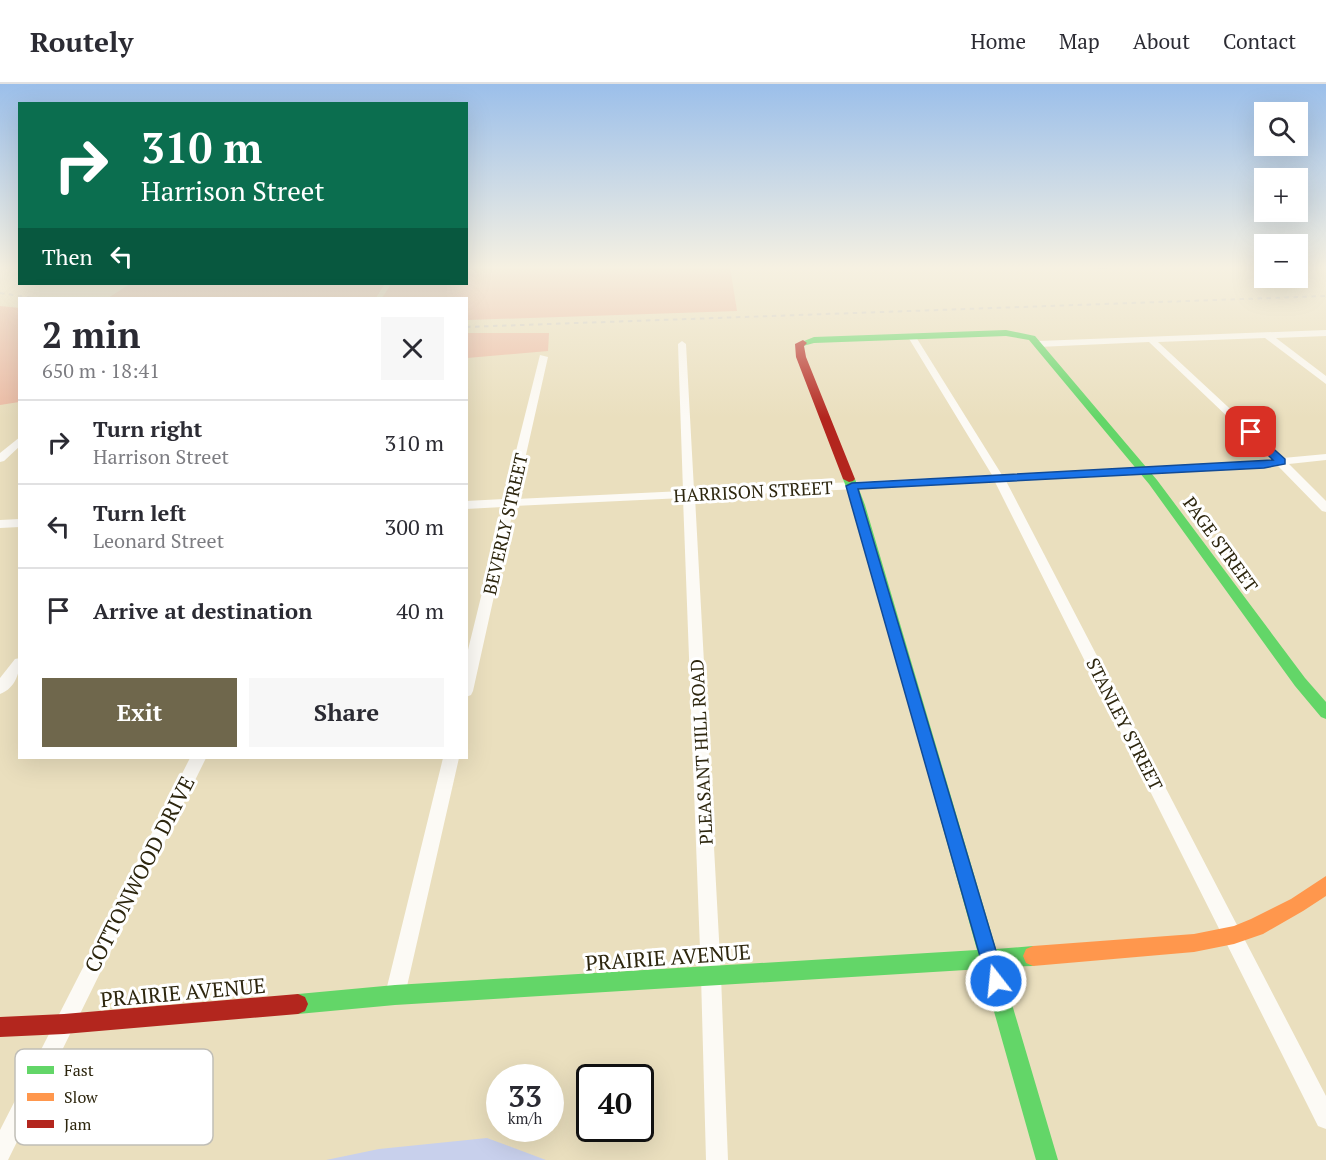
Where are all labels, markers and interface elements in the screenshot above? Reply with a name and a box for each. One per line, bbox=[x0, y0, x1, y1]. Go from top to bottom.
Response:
text: Routely bbox=[30, 23, 133, 60]
text: Home bbox=[970, 27, 1026, 55]
text: Map bbox=[1059, 27, 1100, 55]
text: About bbox=[1133, 27, 1190, 55]
text: Contact bbox=[1223, 27, 1296, 55]
map controls bbox=[1254, 102, 1308, 288]
button: search bbox=[1254, 102, 1308, 156]
text: 310 m bbox=[141, 119, 262, 175]
icon: right bbox=[42, 126, 120, 204]
button: + bbox=[1254, 168, 1308, 222]
text: Harrison Street bbox=[141, 173, 324, 209]
button: − bbox=[1254, 234, 1308, 288]
icon: left bbox=[105, 240, 138, 273]
text: Then bbox=[42, 242, 93, 271]
text: 2 min bbox=[42, 311, 140, 358]
button: close bbox=[381, 317, 444, 380]
text: 650 m · 18:41 bbox=[42, 357, 160, 384]
pin bbox=[1225, 406, 1276, 457]
text: Turn right bbox=[93, 414, 202, 443]
icon: arrive bbox=[1234, 415, 1267, 448]
icon: right bbox=[42, 426, 75, 459]
text: 310 m bbox=[384, 428, 444, 457]
text: Harrison Street bbox=[93, 443, 229, 470]
street label: BEVERLY STREET bbox=[477, 451, 533, 597]
street label: HARRISON STREET bbox=[673, 475, 833, 507]
street label: PAGE STREET bbox=[1178, 492, 1264, 596]
text: Turn left bbox=[93, 498, 186, 527]
icon: left bbox=[42, 510, 75, 543]
text: 300 m bbox=[384, 512, 444, 541]
text: Leonard Street bbox=[93, 527, 224, 554]
icon: arrive bbox=[42, 594, 75, 627]
text: Arrive at destination bbox=[93, 596, 312, 625]
text: 40 m bbox=[396, 596, 444, 625]
street label: STANLEY STREET bbox=[1081, 654, 1169, 794]
street label: PLEASANT HILL ROAD bbox=[684, 659, 718, 845]
button: Exit bbox=[42, 678, 237, 747]
button: Share bbox=[249, 678, 444, 747]
street label: COTTONWOOD DRIVE bbox=[77, 771, 201, 977]
street label: PRAIRIE AVENUE bbox=[584, 937, 752, 977]
position arrow bbox=[964, 949, 1028, 1013]
street label: PRAIRIE AVENUE bbox=[99, 971, 267, 1013]
legend bbox=[15, 1049, 213, 1145]
text: Fast bbox=[64, 1059, 94, 1081]
speed limit sign: 40 bbox=[576, 1064, 654, 1142]
text: 33 bbox=[508, 1076, 542, 1116]
text: Slow bbox=[64, 1086, 98, 1108]
text: km/h bbox=[508, 1108, 542, 1128]
text: Jam bbox=[64, 1113, 92, 1135]

